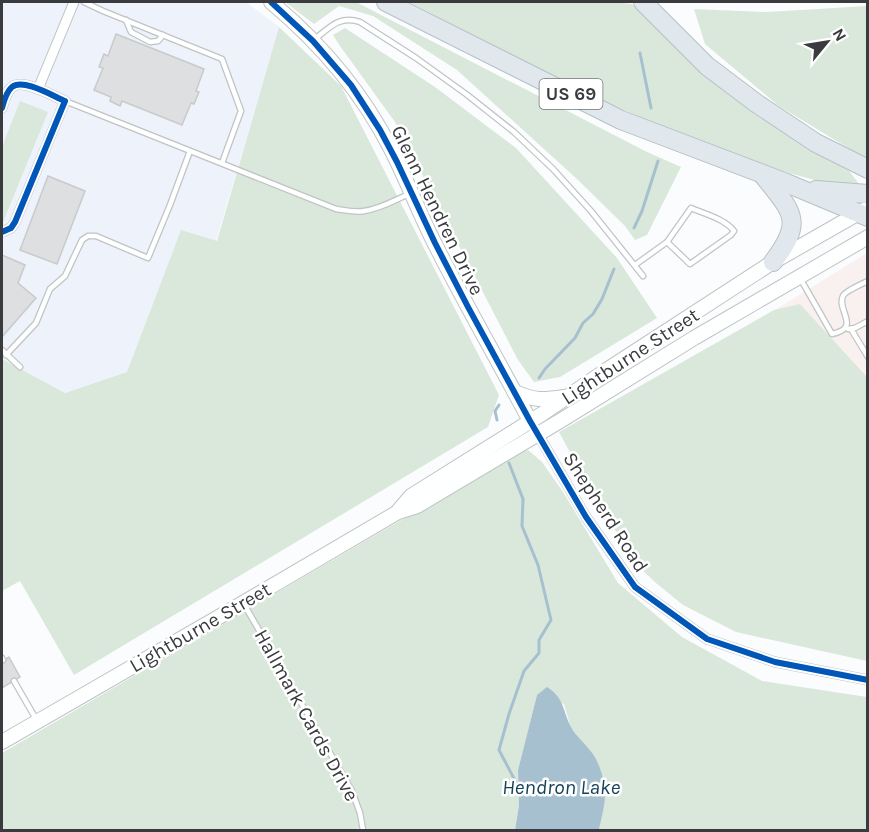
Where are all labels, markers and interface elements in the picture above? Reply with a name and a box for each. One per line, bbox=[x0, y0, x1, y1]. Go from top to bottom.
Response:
north arrow bbox=[797, 12, 857, 72]
text: N bbox=[828, 25, 851, 44]
road number: US 69 bbox=[540, 79, 602, 109]
street label: Glenn Hendren Drive bbox=[386, 121, 489, 299]
street label: Lightburne Street bbox=[557, 303, 704, 409]
street label: Shepherd Road bbox=[558, 448, 653, 577]
street label: Lightburne Street bbox=[125, 577, 275, 677]
street label: Hallmark Cards Drive bbox=[250, 625, 363, 805]
water label: Hendron Lake bbox=[502, 775, 620, 799]

